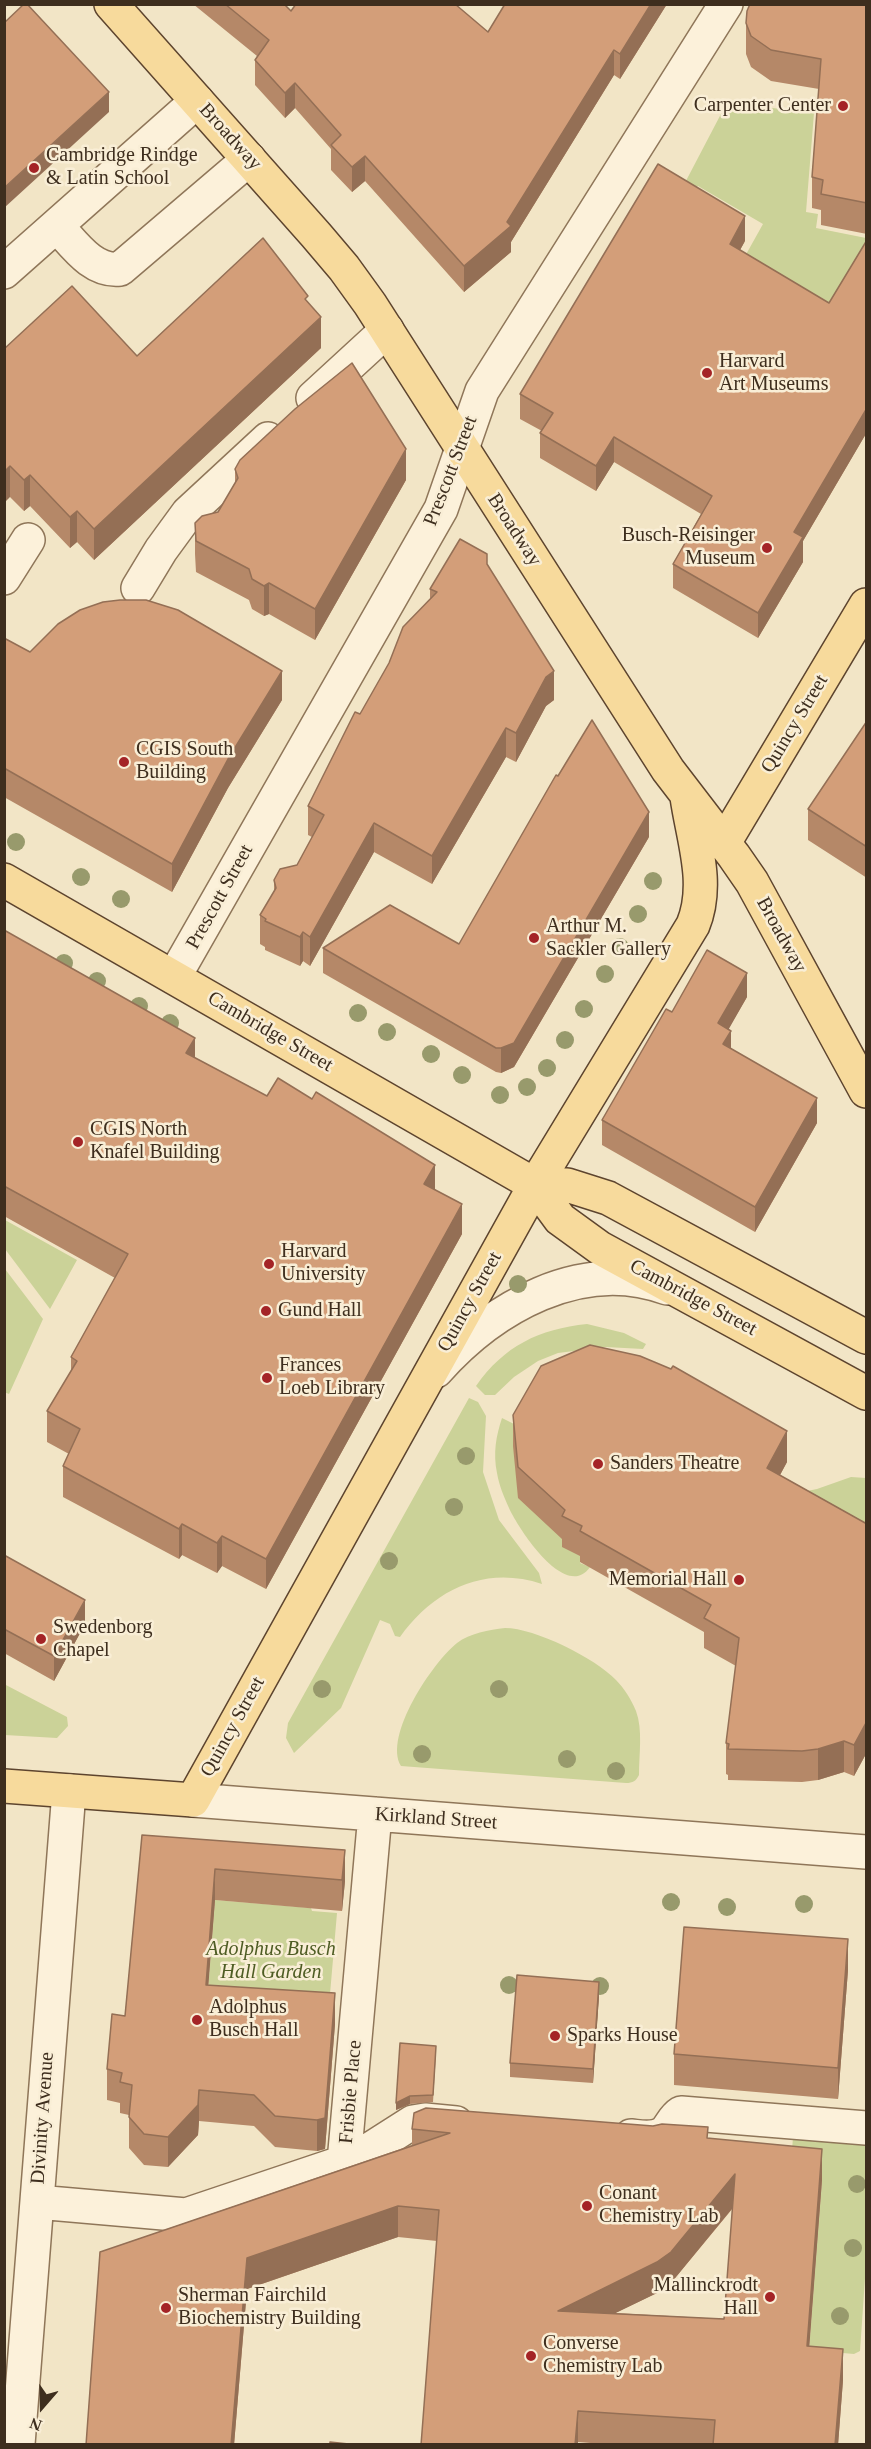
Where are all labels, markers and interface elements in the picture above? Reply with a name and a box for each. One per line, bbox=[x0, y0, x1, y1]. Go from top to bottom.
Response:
place label: Carpenter Center bbox=[694, 94, 831, 118]
street label: Broadway bbox=[194, 98, 266, 176]
marker: Carpenter Center bbox=[836, 99, 850, 113]
place label: Cambridge Rindge & Latin School bbox=[46, 144, 198, 191]
marker: Cambridge Rindge & Latin School bbox=[27, 161, 41, 175]
place label: Harvard Art Museums bbox=[719, 350, 828, 397]
marker: Harvard Art Museums bbox=[700, 366, 714, 380]
street label: Prescott Street bbox=[419, 413, 483, 529]
street label: Broadway bbox=[482, 489, 546, 571]
place label: Busch-Reisinger Museum bbox=[622, 524, 755, 571]
marker: Busch-Reisinger Museum bbox=[760, 541, 774, 555]
street label: Quincy Street bbox=[756, 670, 834, 778]
place label: CGIS South Building bbox=[136, 738, 233, 785]
marker: CGIS South Building bbox=[117, 755, 131, 769]
street label: Prescott Street bbox=[181, 840, 259, 954]
street label: Broadway bbox=[751, 893, 811, 977]
place label: Arthur M. Sackler Gallery bbox=[546, 915, 671, 962]
marker: Arthur M. Sackler Gallery bbox=[527, 931, 541, 945]
street label: Cambridge Street bbox=[203, 986, 337, 1078]
place label: CGIS North Knafel Building bbox=[90, 1118, 219, 1165]
marker: CGIS North Knafel Building bbox=[71, 1135, 85, 1149]
place label: Harvard University bbox=[281, 1240, 365, 1287]
street label: Quincy Street bbox=[433, 1248, 507, 1356]
street label: Cambridge Street bbox=[625, 1254, 761, 1342]
marker: Harvard University bbox=[262, 1257, 276, 1271]
place label: Gund Hall bbox=[278, 1299, 362, 1323]
marker: Gund Hall bbox=[259, 1304, 273, 1318]
place label: Frances Loeb Library bbox=[279, 1354, 385, 1401]
marker: Frances Loeb Library bbox=[260, 1371, 274, 1385]
place label: Sanders Theatre bbox=[610, 1452, 739, 1476]
marker: Sanders Theatre bbox=[591, 1457, 605, 1471]
place label: Memorial Hall bbox=[609, 1568, 727, 1592]
marker: Memorial Hall bbox=[732, 1573, 746, 1587]
place label: Swedenborg Chapel bbox=[53, 1616, 153, 1663]
marker: Swedenborg Chapel bbox=[34, 1632, 48, 1646]
street label: Quincy Street bbox=[196, 1673, 270, 1781]
street label: Kirkland Street bbox=[374, 1803, 498, 1835]
park label: Adolphus Busch Hall Garden bbox=[206, 1938, 336, 1985]
place label: Adolphus Busch Hall bbox=[209, 1996, 298, 2043]
marker: Adolphus Busch Hall bbox=[190, 2013, 204, 2027]
place label: Sparks House bbox=[567, 2024, 678, 2048]
marker: Sparks House bbox=[548, 2029, 562, 2043]
street label: Frisbie Place bbox=[335, 2039, 367, 2145]
street label: Divinity Avenue bbox=[26, 2051, 60, 2185]
place label: Conant Chemistry Lab bbox=[599, 2182, 718, 2229]
marker: Conant Chemistry Lab bbox=[580, 2199, 594, 2213]
place label: Mallinckrodt Hall bbox=[654, 2274, 758, 2321]
place label: Sherman Fairchild Biochemistry Building bbox=[178, 2284, 361, 2331]
marker: Mallinckrodt Hall bbox=[763, 2290, 777, 2304]
marker: Sherman Fairchild Biochemistry Building bbox=[159, 2301, 173, 2315]
place label: Converse Chemistry Lab bbox=[543, 2332, 662, 2379]
marker: Converse Chemistry Lab bbox=[524, 2349, 538, 2363]
north arrow bbox=[12, 2377, 72, 2437]
text: N bbox=[27, 2414, 44, 2434]

